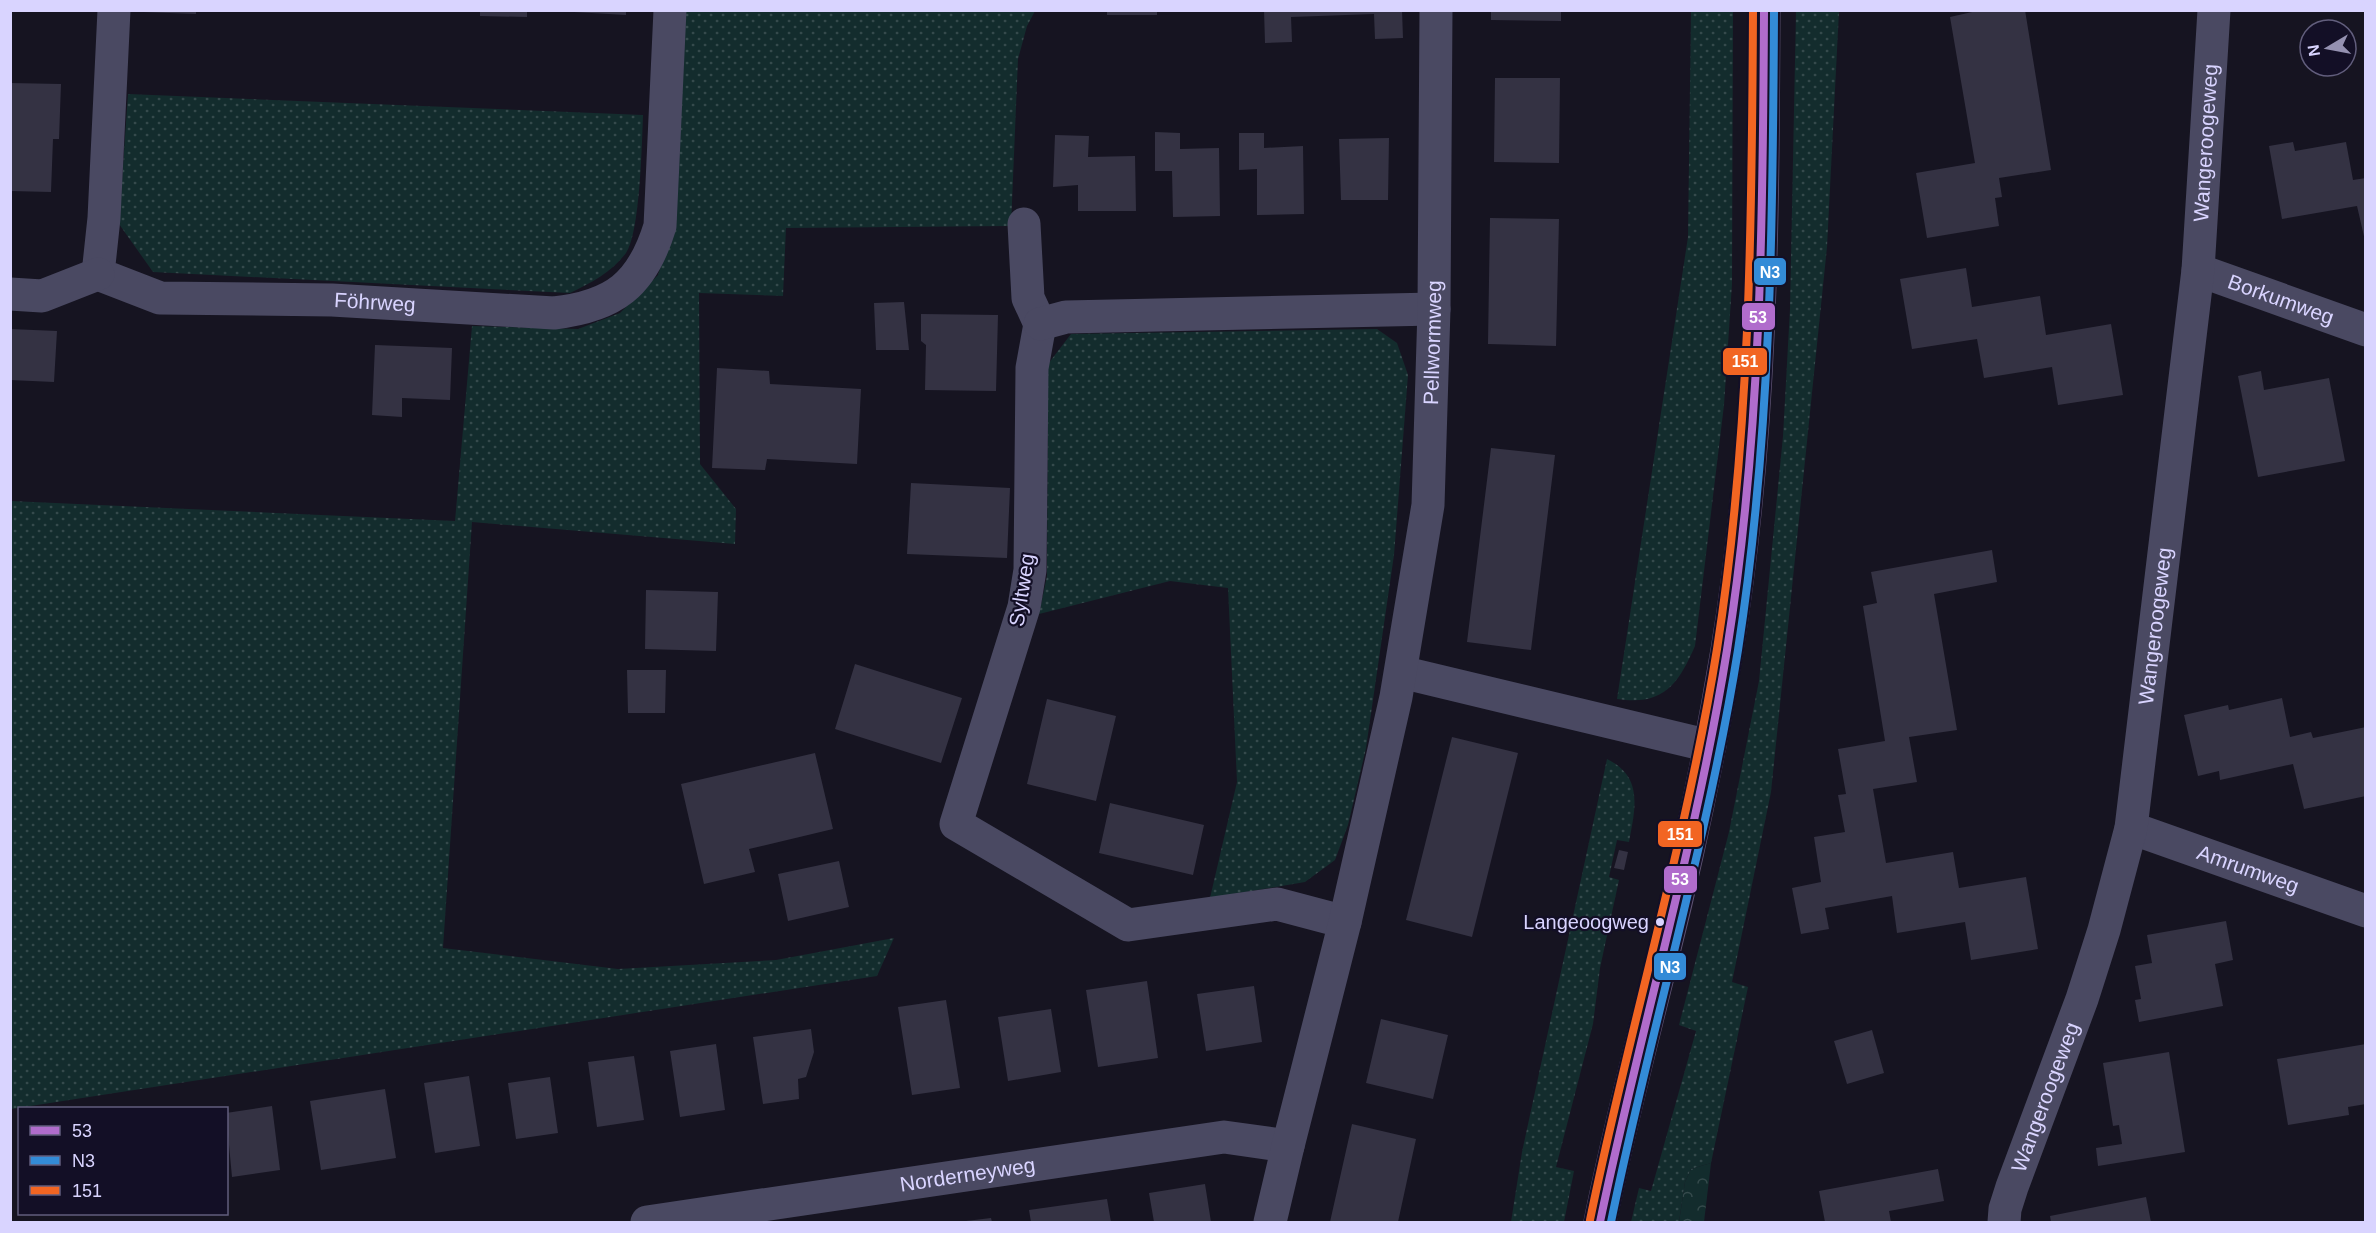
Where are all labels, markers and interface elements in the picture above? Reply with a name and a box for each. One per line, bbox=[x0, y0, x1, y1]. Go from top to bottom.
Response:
north arrow bbox=[2298, 18, 2358, 78]
text: N bbox=[2304, 43, 2323, 58]
street label: Wangeroogeweg bbox=[2189, 63, 2222, 222]
line badge: N3 bbox=[1753, 257, 1787, 286]
text: N3 bbox=[1760, 264, 1780, 281]
street label: Borkumweg bbox=[2225, 270, 2337, 329]
street label: Pellwormweg bbox=[1419, 280, 1445, 405]
street label: Föhrweg bbox=[333, 288, 416, 316]
line badge: 53 bbox=[1741, 302, 1776, 331]
text: 53 bbox=[1749, 309, 1767, 326]
line badge: 151 bbox=[1722, 347, 1768, 376]
text: 151 bbox=[1732, 353, 1758, 370]
street label: Wangeroogeweg bbox=[2134, 546, 2176, 706]
street label: Syltweg bbox=[1004, 552, 1039, 628]
line badge: 151 bbox=[1657, 820, 1703, 848]
text: 151 bbox=[1667, 826, 1693, 843]
street label: Amrumweg bbox=[2194, 840, 2302, 897]
line badge: 53 bbox=[1663, 865, 1698, 894]
text: 53 bbox=[1671, 871, 1689, 888]
place label: Langeoogweg bbox=[1523, 911, 1649, 933]
marker: Langeoogweg bbox=[1654, 916, 1666, 928]
line badge: N3 bbox=[1653, 952, 1687, 981]
text: N3 bbox=[1660, 959, 1680, 976]
street label: Wangeroogeweg bbox=[2007, 1019, 2083, 1175]
legend bbox=[18, 1107, 228, 1215]
text: 53 bbox=[72, 1121, 92, 1141]
text: N3 bbox=[72, 1151, 95, 1171]
street label: Norderneyweg bbox=[898, 1153, 1037, 1196]
text: 151 bbox=[72, 1181, 102, 1201]

